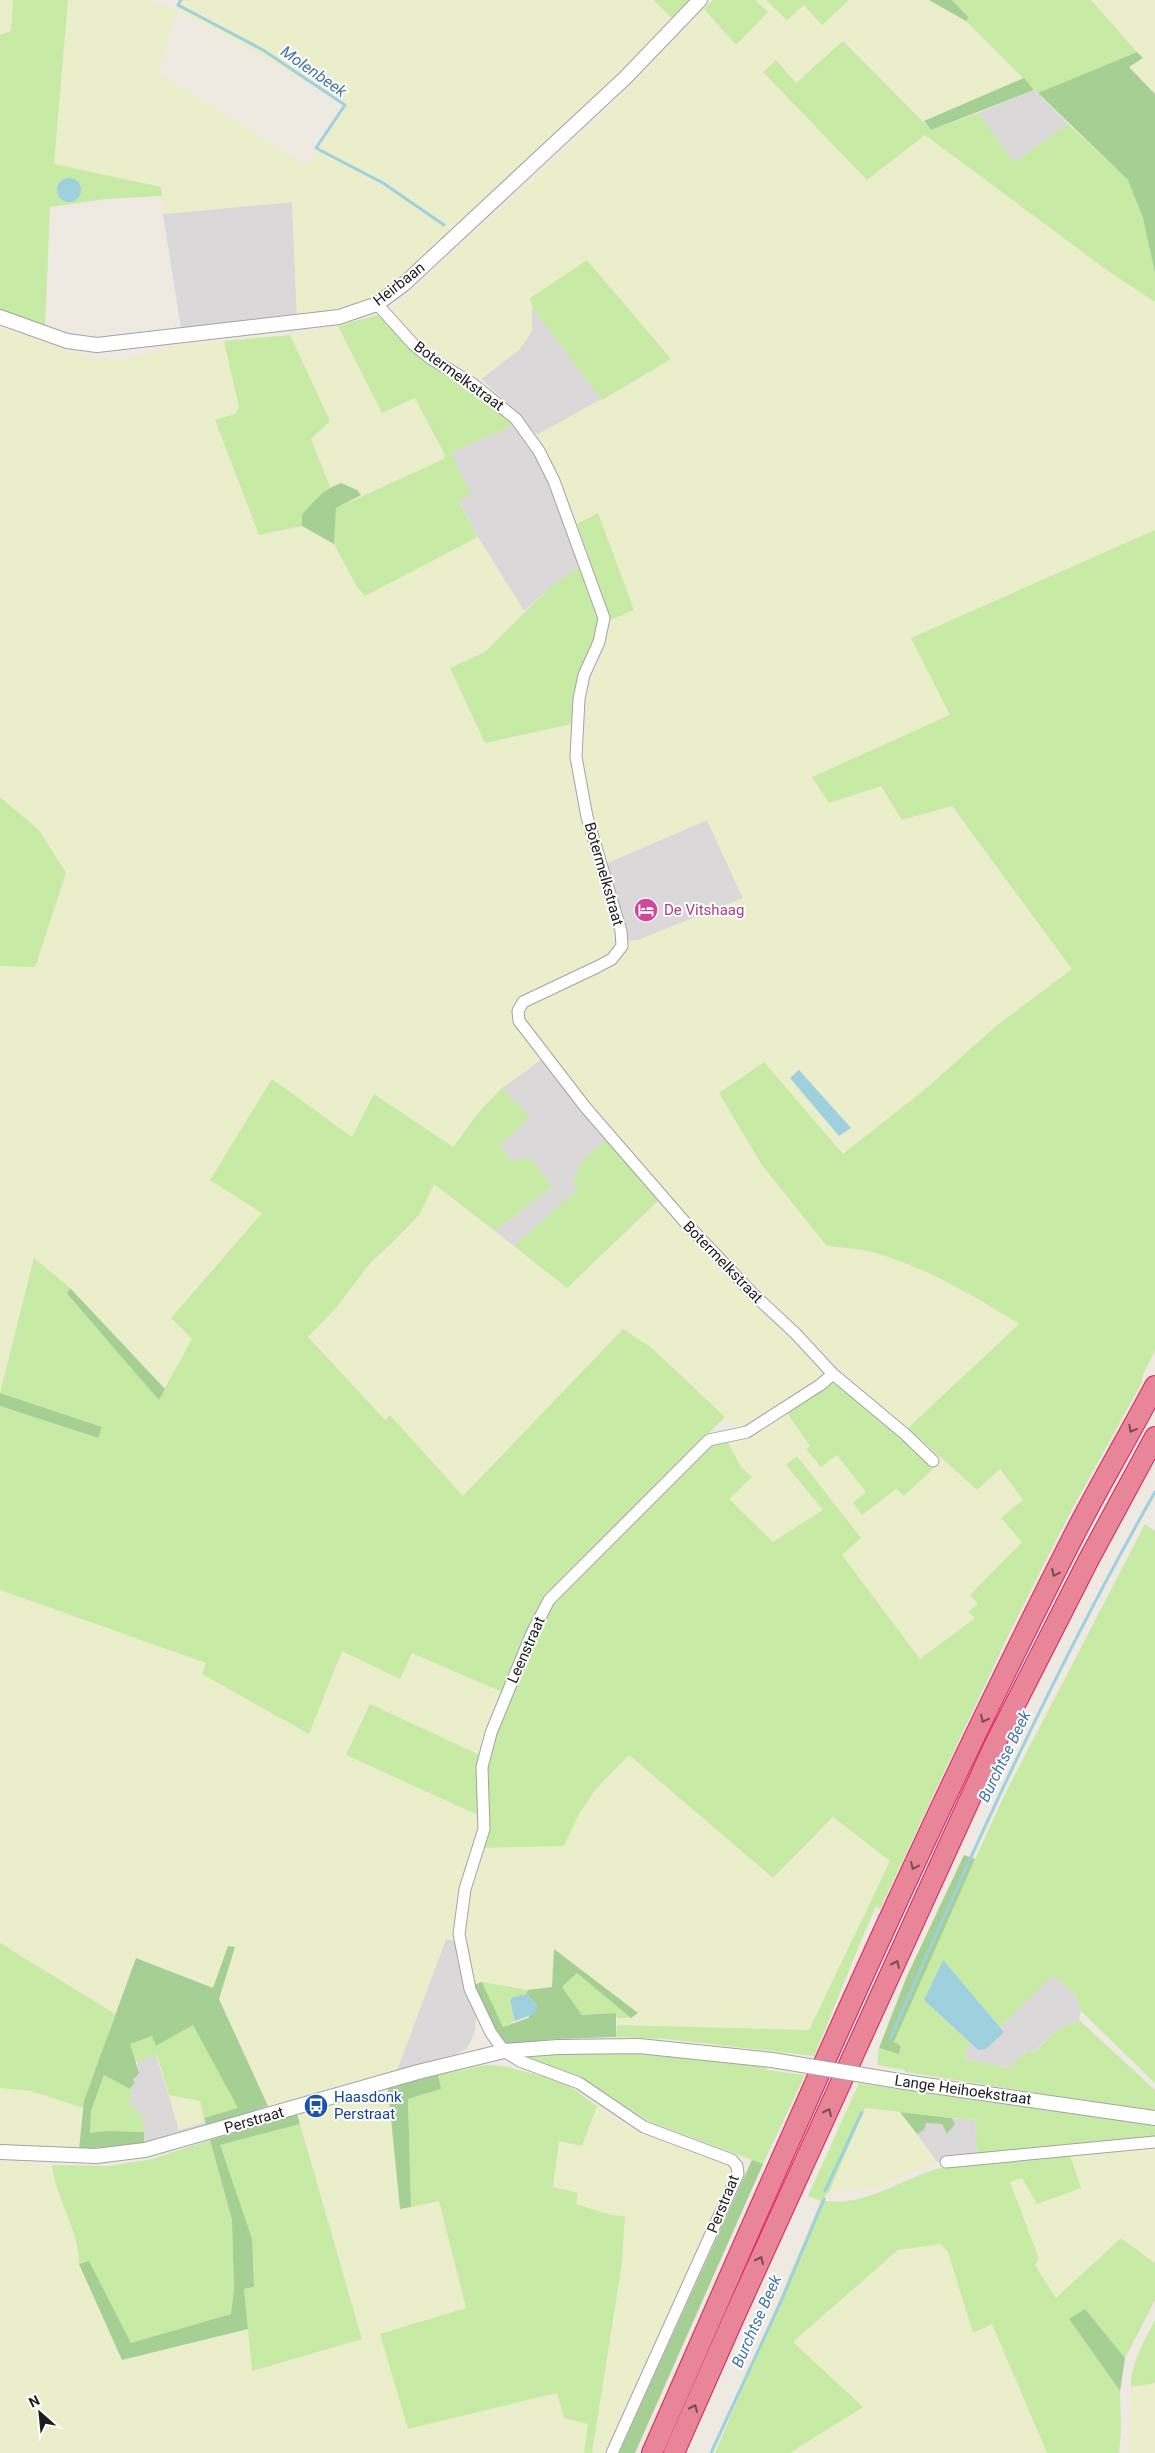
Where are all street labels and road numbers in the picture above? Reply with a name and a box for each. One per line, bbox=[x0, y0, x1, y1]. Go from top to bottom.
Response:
street label: Heirbaan bbox=[370, 258, 428, 310]
street label: Botermelkstraat bbox=[410, 337, 508, 415]
street label: Botermelkstraat bbox=[581, 820, 627, 928]
street label: Botermelkstraat bbox=[679, 1217, 767, 1307]
street label: Leenstraat bbox=[503, 1614, 549, 1686]
street label: Lange Heihoekstraat bbox=[893, 2071, 1033, 2109]
street label: Perstraat bbox=[222, 2103, 286, 2137]
street label: Perstraat bbox=[703, 2172, 743, 2236]

